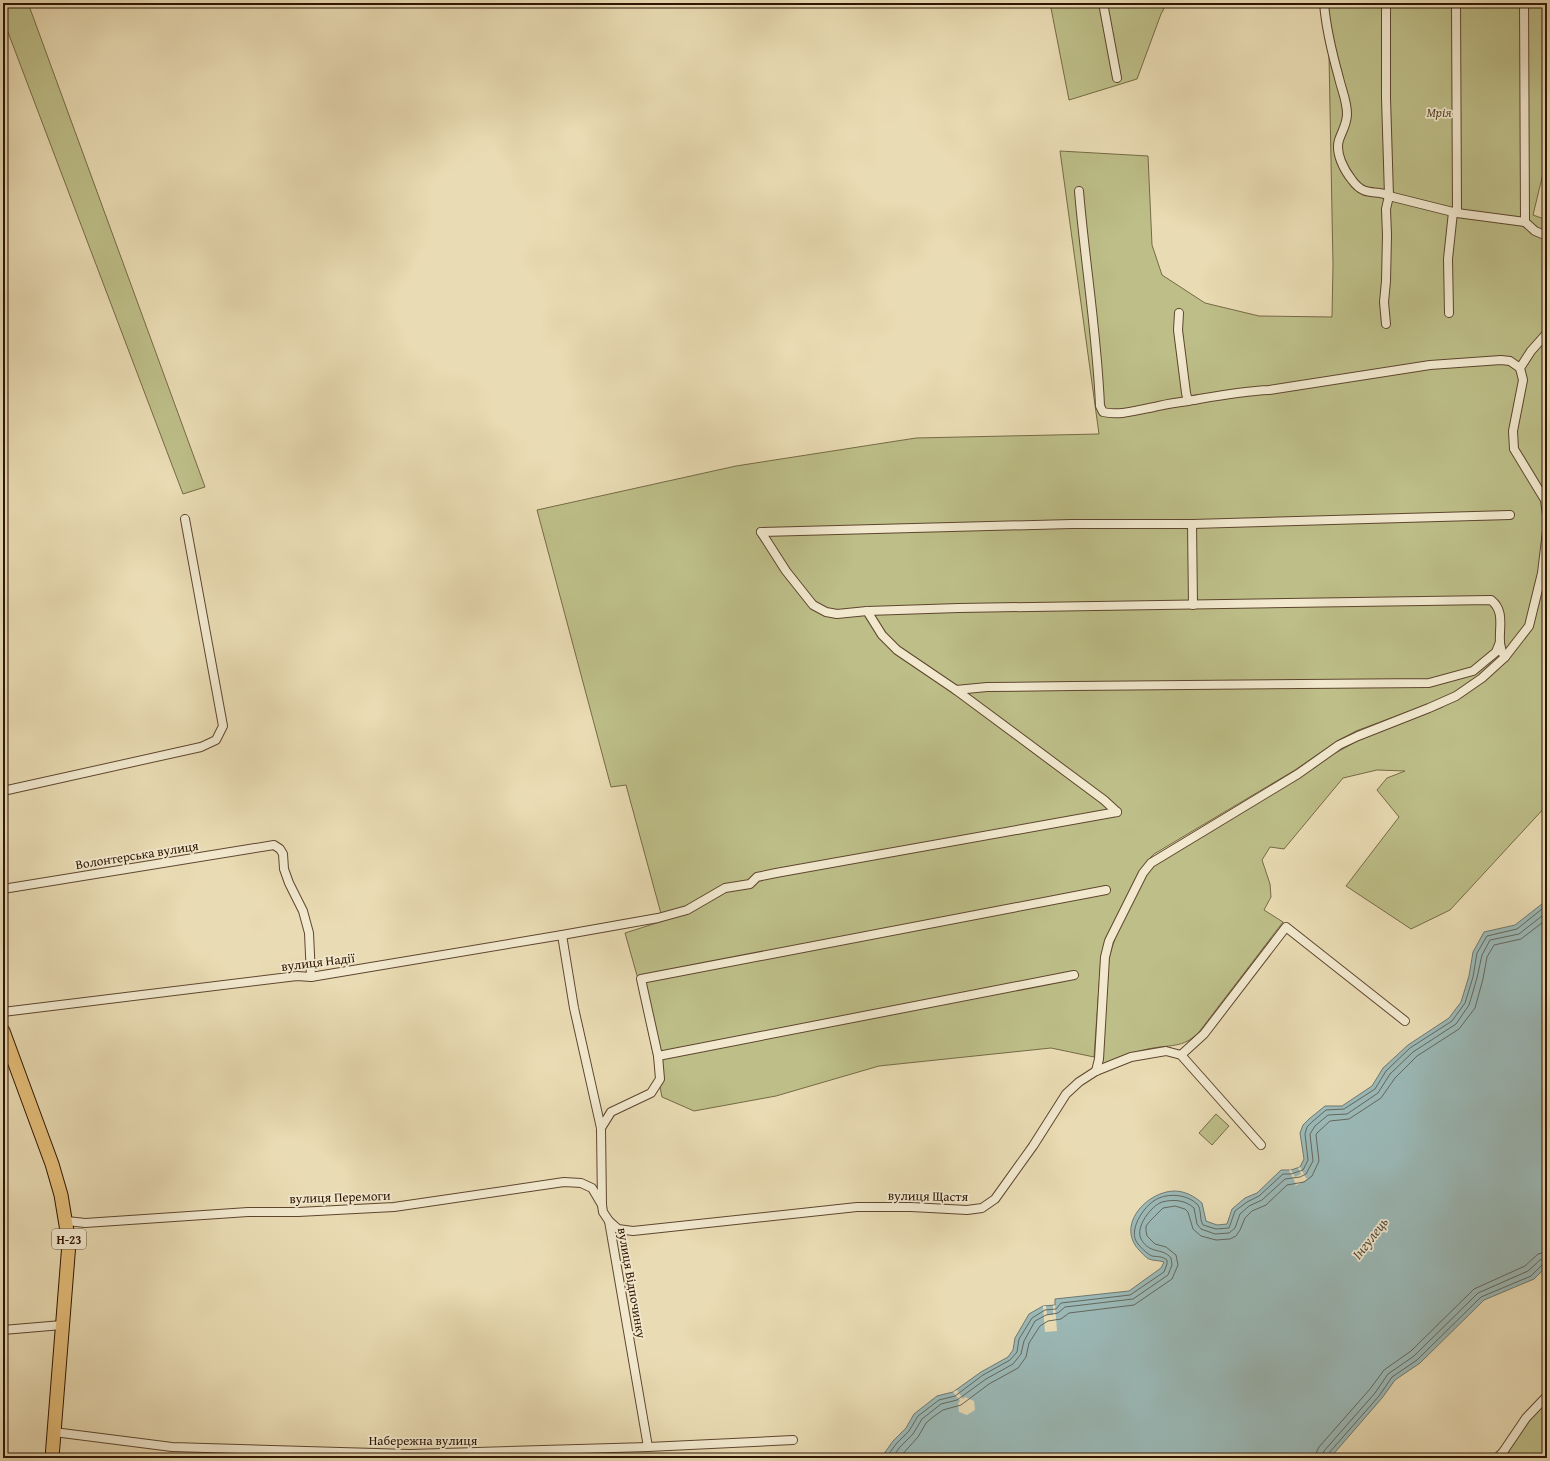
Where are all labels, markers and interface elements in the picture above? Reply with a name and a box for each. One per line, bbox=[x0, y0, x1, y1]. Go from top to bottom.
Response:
park label: Мрія bbox=[1426, 103, 1452, 122]
street label: Волонтерська вулиця bbox=[74, 836, 200, 874]
street label: вулиця Надії bbox=[280, 948, 356, 976]
street label: вулиця Перемоги bbox=[289, 1186, 391, 1208]
street label: вулиця Щастя bbox=[888, 1186, 969, 1206]
water label: Інгулець bbox=[1347, 1213, 1393, 1263]
street label: вулиця Відпочинку bbox=[613, 1226, 651, 1340]
road number: Н-23 bbox=[52, 1229, 86, 1249]
street label: Набережна вулиця bbox=[369, 1431, 478, 1450]

